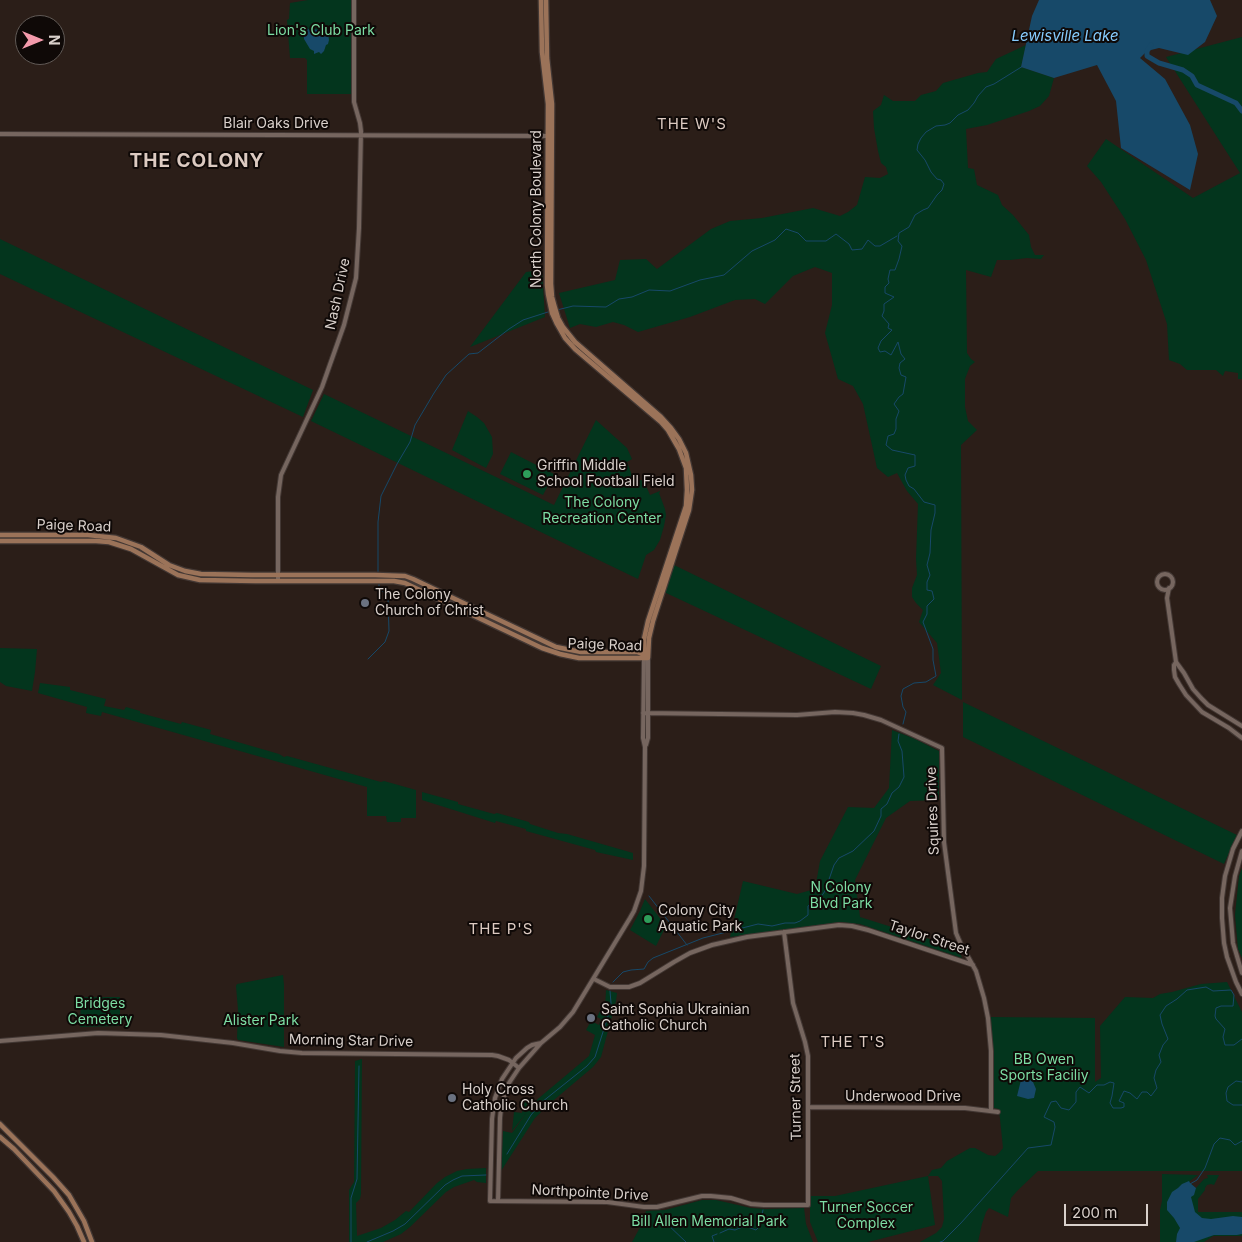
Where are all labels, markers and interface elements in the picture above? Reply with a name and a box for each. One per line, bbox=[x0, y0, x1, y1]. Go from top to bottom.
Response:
north arrow bbox=[15, 15, 65, 65]
park label: Lion's Club Park bbox=[267, 23, 375, 39]
water label: Lewisville Lake bbox=[1011, 27, 1119, 45]
text: N bbox=[46, 35, 63, 45]
district label: THE W'S bbox=[656, 115, 728, 133]
street label: Blair Oaks Drive bbox=[223, 116, 329, 132]
street label: North Colony Boulevard bbox=[529, 130, 545, 288]
district label: THE COLONY bbox=[128, 150, 266, 172]
street label: Nash Drive bbox=[322, 257, 354, 331]
place label: Griffin Middle School Football Field bbox=[537, 458, 675, 491]
marker: Griffin Middle School Football Field bbox=[521, 468, 533, 480]
park label: The Colony Recreation Center bbox=[542, 495, 662, 528]
street label: Paige Road bbox=[36, 516, 112, 536]
place label: The Colony Church of Christ bbox=[375, 587, 484, 620]
marker: The Colony Church of Christ bbox=[359, 597, 371, 609]
street label: Paige Road bbox=[567, 635, 643, 655]
street label: Squires Drive bbox=[923, 766, 943, 856]
park label: N Colony Blvd Park bbox=[810, 880, 872, 912]
place label: Colony City Aquatic Park bbox=[658, 903, 742, 936]
marker: Colony City Aquatic Park bbox=[642, 913, 654, 925]
street label: Taylor Street bbox=[886, 917, 972, 959]
district label: THE P'S bbox=[468, 920, 534, 938]
park label: Bridges Cemetery bbox=[68, 996, 132, 1028]
place label: Saint Sophia Ukrainian Catholic Church bbox=[601, 1002, 750, 1034]
marker: Saint Sophia Ukrainian Catholic Church bbox=[585, 1012, 597, 1024]
park label: Alister Park bbox=[223, 1013, 299, 1029]
street label: Morning Star Drive bbox=[289, 1032, 413, 1050]
district label: THE T'S bbox=[820, 1033, 886, 1051]
park label: BB Owen Sports Faciliy bbox=[999, 1052, 1089, 1084]
street label: Turner Street bbox=[787, 1053, 805, 1141]
place label: Holy Cross Catholic Church bbox=[462, 1082, 568, 1114]
street label: Underwood Drive bbox=[845, 1089, 961, 1105]
marker: Holy Cross Catholic Church bbox=[446, 1092, 458, 1104]
street label: Northpointe Drive bbox=[531, 1182, 649, 1204]
scale bar bbox=[1067, 1194, 1151, 1226]
park label: Turner Soccer Complex bbox=[819, 1200, 913, 1232]
text: 200 m bbox=[1072, 1203, 1117, 1222]
park label: Bill Allen Memorial Park bbox=[631, 1214, 787, 1230]

